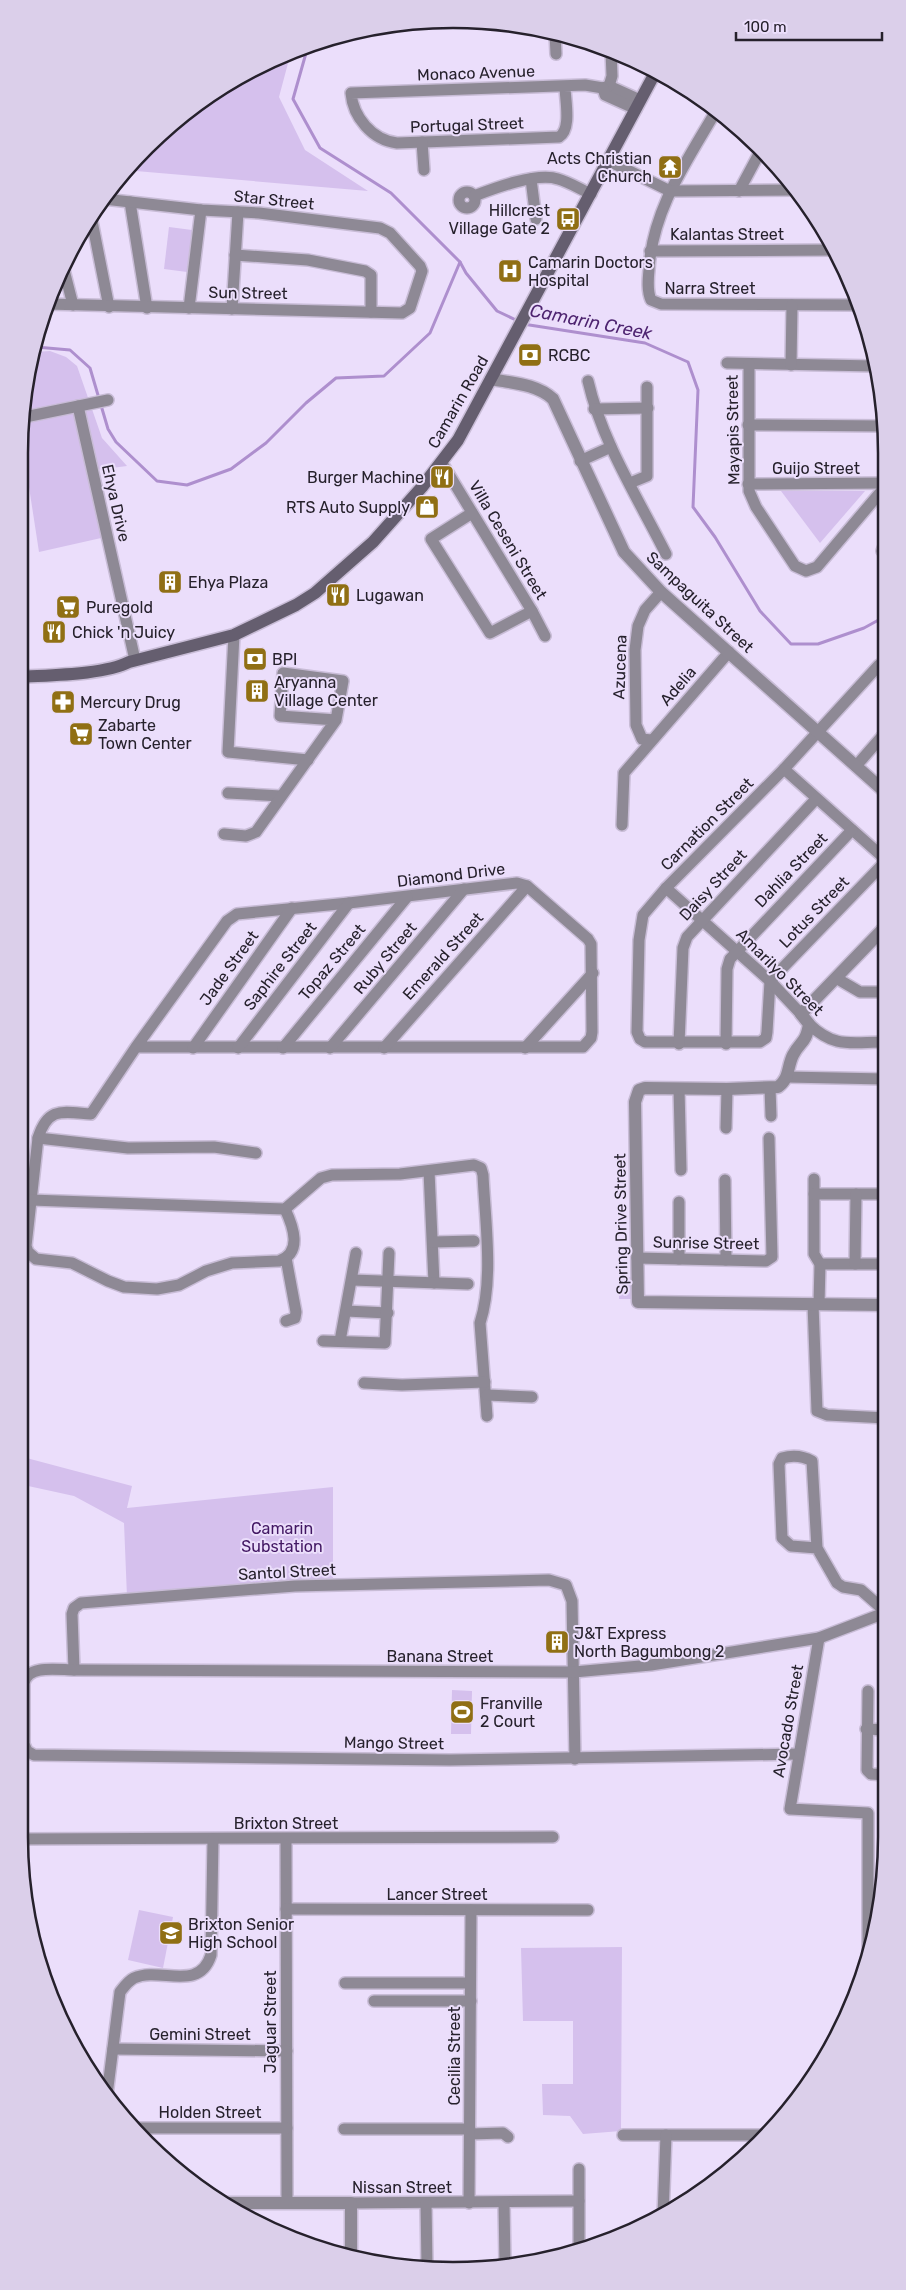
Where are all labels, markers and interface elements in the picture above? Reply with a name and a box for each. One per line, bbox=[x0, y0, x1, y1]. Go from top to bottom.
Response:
scale bar bbox=[736, 10, 882, 42]
text: 100 m bbox=[744, 18, 786, 36]
street label: Monaco Avenue bbox=[417, 61, 535, 85]
street label: Portugal Street bbox=[410, 114, 524, 136]
place label: Acts Christian Church bbox=[547, 149, 652, 186]
temple icon: Acts Christian Church bbox=[657, 154, 683, 180]
street label: Star Street bbox=[233, 186, 315, 214]
place label: Hillcrest Village Gate 2 bbox=[448, 201, 550, 238]
bus stop icon: Hillcrest Village Gate 2 bbox=[555, 206, 581, 232]
street label: Kalantas Street bbox=[670, 225, 784, 244]
place label: Camarin Doctors Hospital bbox=[528, 253, 653, 290]
hospital icon: Camarin Doctors Hospital bbox=[497, 258, 523, 284]
street label: Narra Street bbox=[665, 279, 756, 298]
street label: Sun Street bbox=[208, 283, 288, 303]
water label: Camarin Creek bbox=[528, 299, 655, 345]
bank icon: RCBC bbox=[517, 342, 543, 368]
place label: RCBC bbox=[548, 346, 590, 365]
street label: Camarin Road bbox=[424, 352, 492, 452]
street label: Mayapis Street bbox=[723, 375, 743, 485]
street label: Guijo Street bbox=[772, 459, 860, 478]
street label: Ehya Drive bbox=[98, 462, 134, 544]
restaurant icon: Burger Machine bbox=[429, 464, 455, 490]
place label: Burger Machine bbox=[307, 468, 424, 487]
street label: Villa Ceseni Street bbox=[465, 477, 551, 603]
shop icon: RTS Auto Supply bbox=[414, 494, 440, 520]
place label: RTS Auto Supply bbox=[286, 498, 410, 517]
street label: Sampaguita Street bbox=[642, 547, 758, 657]
building icon: Ehya Plaza bbox=[157, 569, 183, 595]
place label: Ehya Plaza bbox=[188, 573, 268, 592]
restaurant icon: Lugawan bbox=[325, 582, 351, 608]
place label: Lugawan bbox=[356, 586, 424, 605]
supermarket icon: Puregold bbox=[55, 594, 81, 620]
place label: Puregold bbox=[86, 598, 153, 617]
restaurant icon: Chick 'n Juicy bbox=[41, 619, 67, 645]
place label: Chick 'n Juicy bbox=[72, 623, 175, 642]
street label: Azucena bbox=[609, 634, 631, 700]
bank icon: BPI bbox=[242, 646, 268, 672]
place label: BPI bbox=[272, 650, 297, 669]
street label: Adelia bbox=[656, 663, 700, 709]
place label: Aryanna Village Center bbox=[274, 673, 378, 710]
building icon: Aryanna Village Center bbox=[244, 678, 270, 704]
pharmacy icon: Mercury Drug bbox=[50, 689, 76, 715]
place label: Mercury Drug bbox=[80, 693, 181, 712]
place label: Zabarte Town Center bbox=[98, 716, 192, 753]
supermarket icon: Zabarte Town Center bbox=[68, 721, 94, 747]
street label: Carnation Street bbox=[657, 774, 757, 874]
street label: Dahlia Street bbox=[751, 829, 831, 911]
street label: Daisy Street bbox=[675, 846, 751, 924]
street label: Diamond Drive bbox=[396, 859, 506, 891]
street label: Lotus Street bbox=[775, 872, 853, 952]
street label: Emerald Street bbox=[399, 908, 487, 1004]
street label: Saphire Street bbox=[240, 918, 320, 1014]
street label: Ruby Street bbox=[349, 918, 421, 998]
street label: Topaz Street bbox=[295, 920, 369, 1004]
street label: Amarilyo Street bbox=[732, 924, 828, 1020]
street label: Jade Street bbox=[196, 927, 262, 1009]
street label: Spring Drive Street bbox=[610, 1153, 632, 1295]
street label: Sunrise Street bbox=[653, 1233, 759, 1253]
park label: Camarin Substation bbox=[241, 1519, 323, 1556]
street label: Santol Street bbox=[238, 1560, 336, 1584]
place label: J&T Express North Bagumbong 2 bbox=[574, 1624, 725, 1661]
building icon: J&T Express North Bagumbong 2 bbox=[544, 1629, 570, 1655]
street label: Banana Street bbox=[387, 1647, 493, 1666]
street label: Avocado Street bbox=[769, 1663, 807, 1779]
place label: Franville 2 Court bbox=[480, 1694, 543, 1731]
sports icon: Franville 2 Court bbox=[449, 1699, 475, 1725]
street label: Mango Street bbox=[344, 1733, 444, 1753]
street label: Brixton Street bbox=[234, 1814, 338, 1833]
street label: Lancer Street bbox=[386, 1885, 488, 1904]
place label: Brixton Senior High School bbox=[188, 1915, 294, 1952]
school or university icon: Brixton Senior High School bbox=[158, 1920, 184, 1946]
street label: Jaguar Street bbox=[261, 1971, 280, 2073]
street label: Cecilia Street bbox=[445, 2006, 464, 2106]
street label: Gemini Street bbox=[149, 2025, 251, 2044]
street label: Holden Street bbox=[159, 2103, 261, 2122]
street label: Nissan Street bbox=[352, 2178, 452, 2197]

